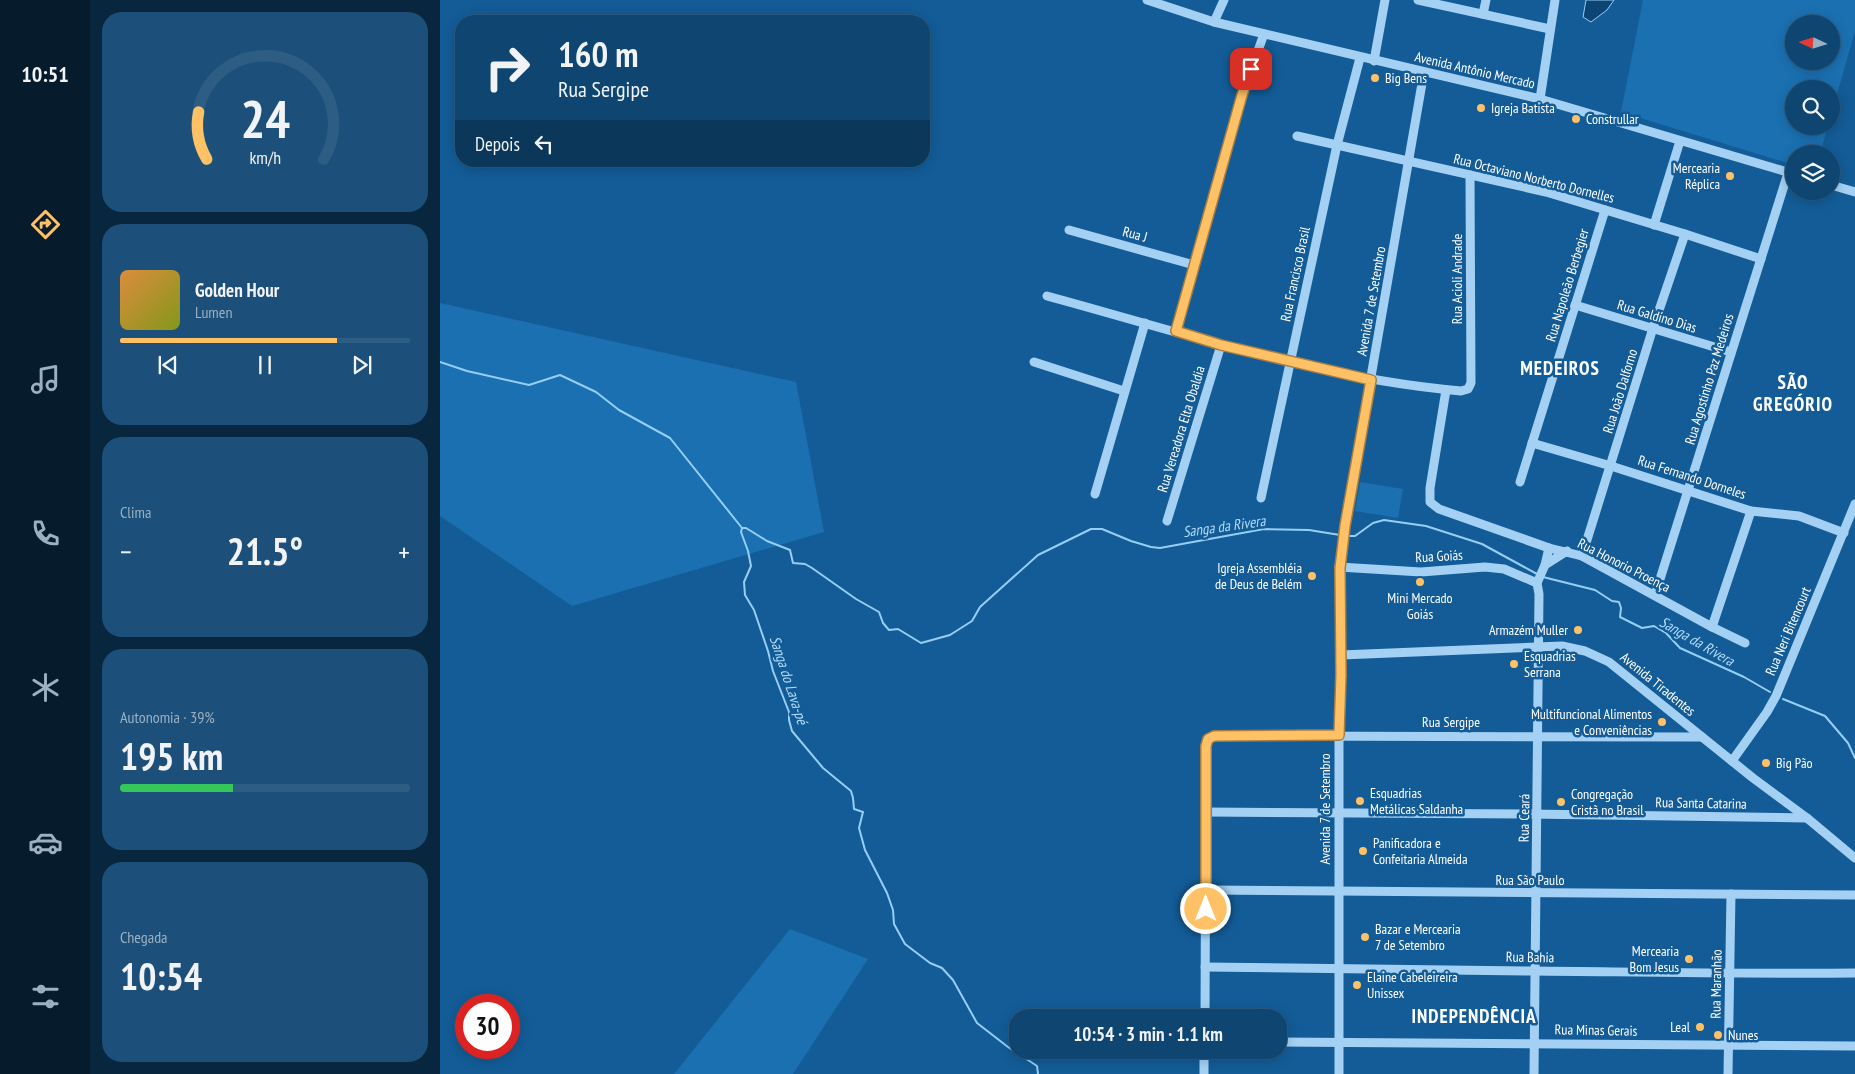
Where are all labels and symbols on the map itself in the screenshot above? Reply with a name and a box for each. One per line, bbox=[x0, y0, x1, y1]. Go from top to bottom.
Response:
north arrow bbox=[1785, 15, 1840, 70]
street label: Avenida Antônio Mercado bbox=[1413, 47, 1537, 93]
pin bbox=[1230, 48, 1272, 90]
place label: Big Bens bbox=[1385, 69, 1427, 87]
marker: Big Bens bbox=[1369, 72, 1381, 84]
place label: Igreja Batista bbox=[1491, 99, 1555, 117]
marker: Igreja Batista bbox=[1475, 102, 1487, 114]
place label: Construllar bbox=[1586, 110, 1639, 128]
marker: Construllar bbox=[1570, 113, 1582, 125]
street label: Rua Octaviano Norberto Dornelles bbox=[1452, 149, 1617, 207]
place label: Mercearia Réplica bbox=[1673, 159, 1720, 193]
marker: Mercearia Réplica bbox=[1724, 170, 1736, 182]
street label: Rua J bbox=[1121, 222, 1149, 246]
street label: Rua Francisco Brasil bbox=[1276, 224, 1314, 323]
street label: Rua Napoleão Berbegier bbox=[1541, 226, 1593, 344]
street label: Rua Acioli Andrade bbox=[1448, 234, 1466, 324]
street label: Avenida 7 de Setembro bbox=[1352, 245, 1390, 357]
street label: Rua Galdino Dias bbox=[1615, 295, 1699, 337]
street label: Rua Agostinho Paz Medeiros bbox=[1681, 311, 1738, 447]
street label: Rua João Dalforno bbox=[1599, 347, 1641, 435]
district label: MEDEIROS bbox=[1520, 356, 1600, 380]
street label: Rua Vereadora Elta Obaldia bbox=[1153, 364, 1209, 494]
district label: SÃO GREGÓRIO bbox=[1753, 370, 1833, 416]
street label: Rua Fernando Dorneles bbox=[1636, 451, 1749, 503]
water label: Sanga da Rivera bbox=[1182, 511, 1267, 541]
street label: Rua Honorio Proença bbox=[1575, 534, 1673, 596]
street label: Rua Goiás bbox=[1415, 546, 1464, 566]
place label: Igreja Assembléia de Deus de Belém bbox=[1215, 559, 1302, 593]
marker: Igreja Assembléia de Deus de Belém bbox=[1306, 570, 1318, 582]
marker: Mini Mercado Goiás bbox=[1414, 576, 1426, 588]
street label: Rua Neri Bitencourt bbox=[1761, 584, 1815, 678]
place label: Mini Mercado Goiás bbox=[1387, 589, 1453, 623]
water label: Sanga da Rivera bbox=[1656, 612, 1739, 670]
place label: Armazém Muller bbox=[1489, 621, 1568, 639]
marker: Armazém Muller bbox=[1572, 624, 1584, 636]
water label: Sanga do Lava-pé bbox=[766, 633, 813, 728]
place label: Esquadrias Serrana bbox=[1524, 647, 1576, 681]
street label: Avenida Tiradentes bbox=[1617, 648, 1700, 720]
marker: Esquadrias Serrana bbox=[1508, 658, 1520, 670]
place label: Multifuncional Alimentos e Conveniências bbox=[1531, 705, 1652, 739]
street label: Rua Sergipe bbox=[1422, 713, 1480, 731]
marker: Multifuncional Alimentos e Conveniências bbox=[1656, 716, 1668, 728]
street label: Avenida 7 de Setembro bbox=[1316, 753, 1334, 865]
place label: Big Pão bbox=[1776, 754, 1813, 772]
marker: Big Pão bbox=[1760, 757, 1772, 769]
place label: Esquadrias Metálicas Saldanha bbox=[1370, 784, 1463, 818]
place label: Congregação Cristã no Brasil bbox=[1571, 785, 1644, 819]
street label: Rua Santa Catarina bbox=[1655, 793, 1747, 813]
street label: Rua Ceará bbox=[1515, 794, 1533, 842]
marker: Esquadrias Metálicas Saldanha bbox=[1354, 795, 1366, 807]
marker: Congregação Cristã no Brasil bbox=[1555, 796, 1567, 808]
place label: Panificadora e Confeitaria Almeida bbox=[1373, 834, 1468, 868]
marker: Panificadora e Confeitaria Almeida bbox=[1357, 845, 1369, 857]
street label: Rua São Paulo bbox=[1496, 871, 1564, 889]
position arrow bbox=[1179, 882, 1231, 934]
place label: Bazar e Mercearia 7 de Setembro bbox=[1375, 920, 1461, 954]
marker: Bazar e Mercearia 7 de Setembro bbox=[1359, 931, 1371, 943]
place label: Mercearia Bom Jesus bbox=[1630, 942, 1679, 976]
street label: Rua Bahia bbox=[1506, 948, 1554, 966]
street label: Rua Maranhão bbox=[1706, 949, 1726, 1019]
marker: Mercearia Bom Jesus bbox=[1683, 953, 1695, 965]
place label: Elaine Cabeleireira Unissex bbox=[1367, 968, 1458, 1002]
marker: Elaine Cabeleireira Unissex bbox=[1351, 979, 1363, 991]
speed limit sign: 30 bbox=[455, 994, 520, 1059]
district label: INDEPENDÊNCIA bbox=[1412, 1004, 1536, 1028]
place label: Leal bbox=[1670, 1018, 1691, 1036]
street label: Rua Minas Gerais bbox=[1555, 1020, 1638, 1040]
marker: Leal bbox=[1694, 1021, 1706, 1033]
place label: Nunes bbox=[1728, 1026, 1759, 1044]
marker: Nunes bbox=[1712, 1029, 1724, 1041]

